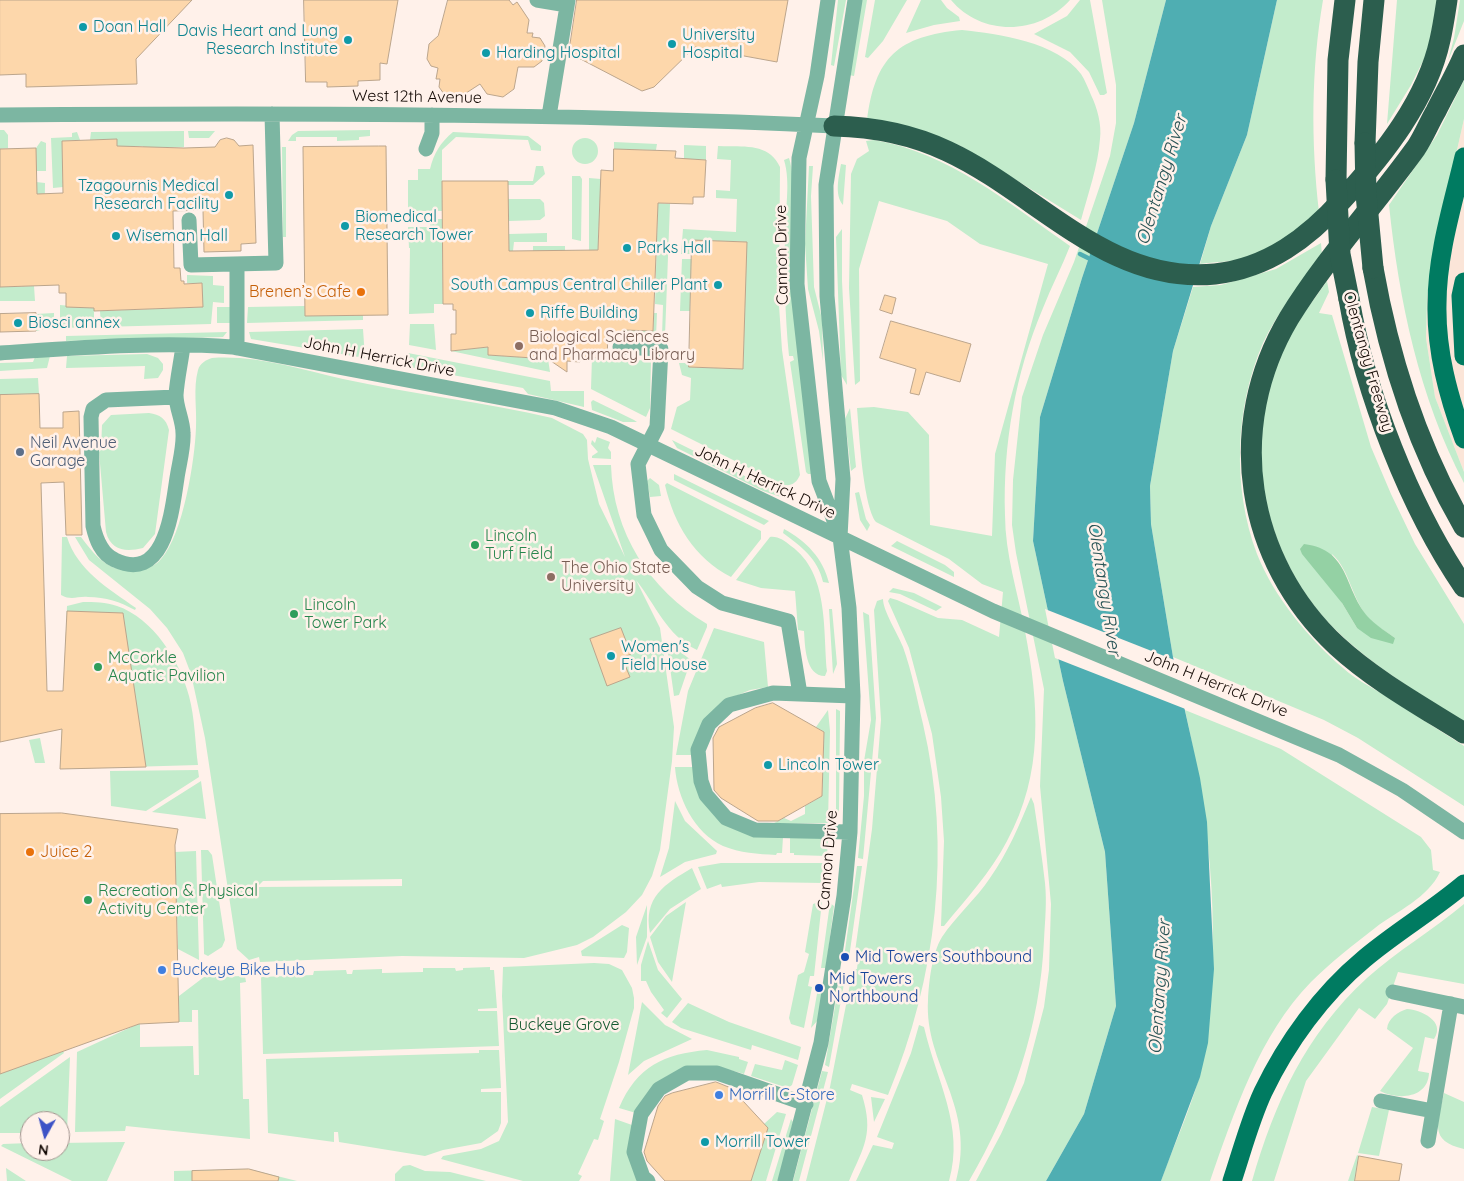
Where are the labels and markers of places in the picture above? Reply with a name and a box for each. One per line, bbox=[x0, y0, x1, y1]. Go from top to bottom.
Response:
place label: Doan Hall bbox=[93, 17, 166, 37]
marker: Doan Hall bbox=[77, 21, 89, 33]
place label: Davis Heart and Lung Research Institute bbox=[177, 21, 338, 59]
place label: University Hospital bbox=[682, 25, 755, 63]
marker: Davis Heart and Lung Research Institute bbox=[342, 34, 354, 46]
marker: University Hospital bbox=[666, 38, 678, 50]
place label: Harding Hospital bbox=[496, 43, 620, 63]
marker: Harding Hospital bbox=[480, 47, 492, 59]
place label: Tzagournis Medical Research Facility bbox=[78, 176, 219, 214]
marker: Tzagournis Medical Research Facility bbox=[223, 189, 235, 201]
place label: Biomedical Research Tower bbox=[355, 207, 473, 245]
marker: Biomedical Research Tower bbox=[339, 220, 351, 232]
place label: Wiseman Hall bbox=[126, 226, 228, 246]
marker: Wiseman Hall bbox=[110, 230, 122, 242]
place label: Parks Hall bbox=[637, 238, 711, 258]
marker: Parks Hall bbox=[621, 242, 633, 254]
place label: South Campus Central Chiller Plant bbox=[451, 275, 708, 295]
marker: South Campus Central Chiller Plant bbox=[712, 279, 724, 291]
place label: Brenen’s Cafe bbox=[249, 282, 351, 302]
marker: Brenen’s Cafe bbox=[355, 286, 367, 298]
place label: Riffe Building bbox=[540, 303, 638, 323]
marker: Riffe Building bbox=[524, 307, 536, 319]
place label: Biosci annex bbox=[28, 313, 120, 333]
marker: Biosci annex bbox=[12, 317, 24, 329]
place label: Biological Sciences and Pharmacy Library bbox=[529, 327, 695, 365]
marker: Biological Sciences and Pharmacy Library bbox=[513, 340, 525, 352]
place label: Neil Avenue Garage bbox=[30, 433, 117, 471]
marker: Neil Avenue Garage bbox=[14, 446, 26, 458]
place label: Lincoln Turf Field bbox=[485, 526, 553, 564]
marker: Lincoln Turf Field bbox=[469, 539, 481, 551]
place label: The Ohio State University bbox=[561, 558, 670, 596]
marker: The Ohio State University bbox=[545, 571, 557, 583]
place label: Lincoln Tower Park bbox=[304, 595, 387, 633]
marker: Lincoln Tower Park bbox=[288, 608, 300, 620]
place label: Women's Field House bbox=[621, 637, 707, 675]
place label: McCorkle Aquatic Pavilion bbox=[108, 648, 225, 686]
marker: Women's Field House bbox=[605, 650, 617, 662]
marker: McCorkle Aquatic Pavilion bbox=[92, 661, 104, 673]
place label: Lincoln Tower bbox=[778, 755, 879, 775]
marker: Lincoln Tower bbox=[762, 759, 774, 771]
place label: Juice 2 bbox=[40, 842, 92, 862]
marker: Juice 2 bbox=[24, 846, 36, 858]
place label: Recreation & Physical Activity Center bbox=[98, 881, 258, 919]
marker: Recreation & Physical Activity Center bbox=[82, 894, 94, 906]
place label: Mid Towers Southbound bbox=[855, 947, 1032, 967]
marker: Mid Towers Southbound bbox=[839, 951, 851, 963]
place label: Buckeye Bike Hub bbox=[172, 960, 305, 980]
marker: Buckeye Bike Hub bbox=[156, 964, 168, 976]
place label: Mid Towers Northbound bbox=[829, 969, 918, 1007]
marker: Mid Towers Northbound bbox=[813, 982, 825, 994]
place label: Morrill C-Store bbox=[729, 1085, 835, 1105]
marker: Morrill C-Store bbox=[713, 1089, 725, 1101]
place label: Morrill Tower bbox=[715, 1132, 810, 1152]
marker: Morrill Tower bbox=[699, 1136, 711, 1148]

